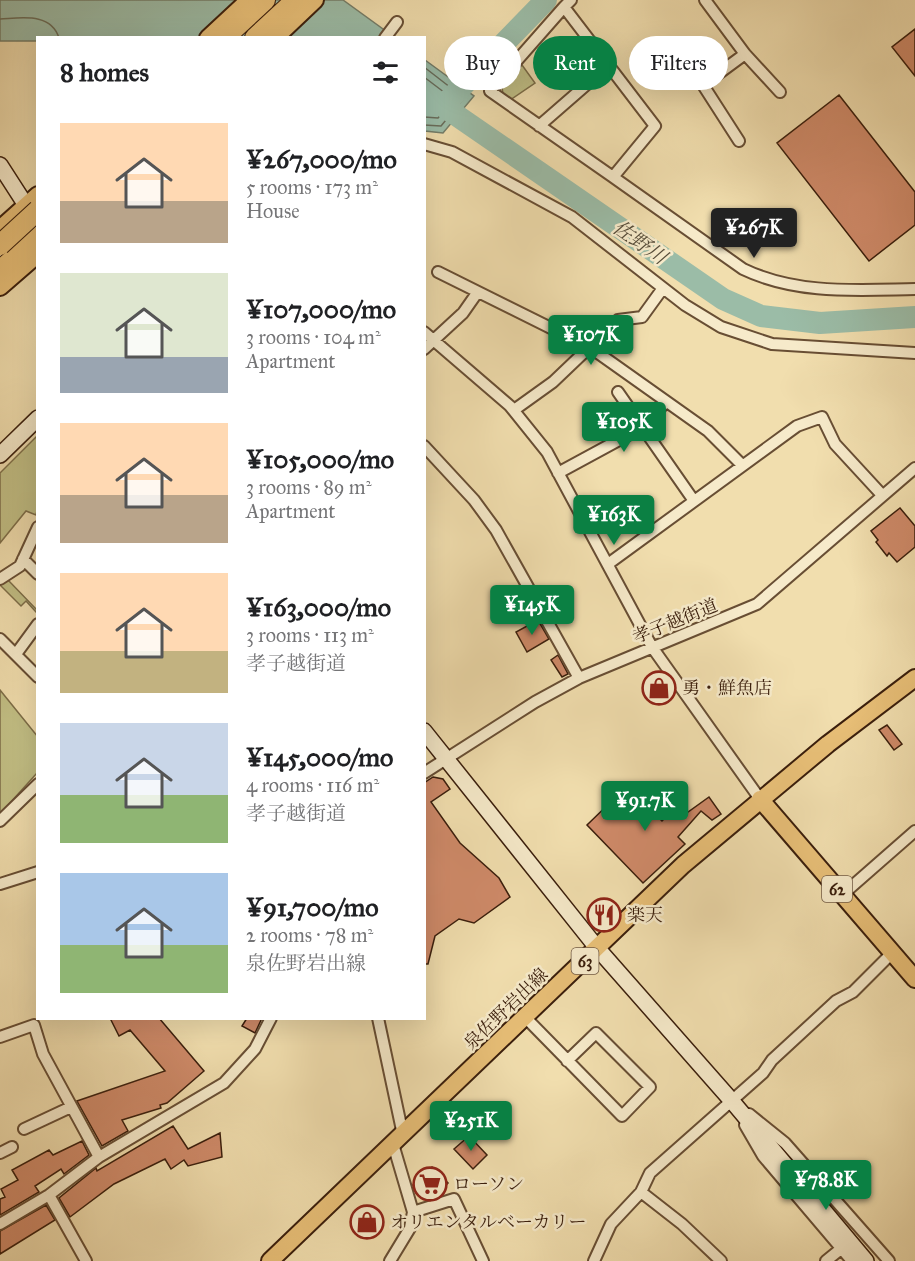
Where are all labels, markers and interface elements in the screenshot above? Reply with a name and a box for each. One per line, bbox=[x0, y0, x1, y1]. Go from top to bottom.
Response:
chip: Buy bbox=[444, 36, 521, 90]
chip: Rent bbox=[533, 36, 617, 90]
chip: Filters bbox=[629, 36, 728, 90]
text: 8 homes bbox=[60, 56, 149, 88]
icon: filters bbox=[369, 56, 402, 89]
text: ¥267,000/mo bbox=[246, 143, 397, 175]
icon: home bbox=[108, 147, 180, 219]
text: 5 rooms · 173 m² bbox=[246, 175, 378, 199]
text: House bbox=[246, 199, 300, 223]
pin: ¥267K bbox=[712, 208, 796, 259]
water label: 佐野川 bbox=[609, 215, 673, 270]
text: ¥267K bbox=[725, 215, 783, 239]
text: ¥107,000/mo bbox=[246, 293, 396, 325]
icon: home bbox=[108, 297, 180, 369]
pin: ¥107K bbox=[549, 315, 633, 366]
text: ¥107K bbox=[562, 322, 620, 346]
text: 3 rooms · 104 m² bbox=[246, 325, 381, 349]
text: Apartment bbox=[246, 349, 335, 373]
pin: ¥105K bbox=[582, 402, 666, 453]
text: ¥105K bbox=[596, 409, 652, 433]
text: ¥105,000/mo bbox=[246, 443, 394, 475]
icon: home bbox=[108, 447, 180, 519]
text: 3 rooms · 89 m² bbox=[246, 475, 371, 499]
pin: ¥163K bbox=[572, 495, 656, 546]
text: Apartment bbox=[246, 499, 335, 523]
text: ¥163K bbox=[587, 502, 641, 526]
pin: ¥145K bbox=[490, 585, 574, 636]
text: ¥163,000/mo bbox=[246, 591, 391, 623]
text: ¥145K bbox=[504, 592, 560, 616]
street label: 孝子越街道 bbox=[629, 594, 721, 648]
icon: home bbox=[108, 597, 180, 669]
text: 3 rooms · 113 m² bbox=[246, 623, 374, 647]
text: 孝子越街道 bbox=[246, 651, 346, 675]
shop icon: 勇・鮮魚店 bbox=[641, 670, 677, 706]
place label: 勇・鮮魚店 bbox=[682, 677, 772, 699]
text: ¥145,000/mo bbox=[246, 741, 393, 773]
icon: home bbox=[108, 747, 180, 819]
text: 4 rooms · 116 m² bbox=[246, 773, 379, 797]
pin: ¥91.7K bbox=[596, 781, 694, 832]
text: ¥91.7K bbox=[615, 788, 675, 812]
text: 孝子越街道 bbox=[246, 801, 346, 825]
road number: 62 bbox=[822, 876, 852, 902]
text: ¥91,700/mo bbox=[246, 891, 379, 923]
icon: home bbox=[108, 897, 180, 969]
restaurant icon: 楽天 bbox=[586, 897, 622, 933]
place label: 楽天 bbox=[627, 904, 663, 926]
text: 2 rooms · 78 m² bbox=[246, 923, 373, 947]
road number: 63 bbox=[572, 948, 598, 974]
text: 泉佐野岩出線 bbox=[246, 951, 366, 975]
street label: 泉佐野岩出線 bbox=[460, 964, 552, 1054]
pin: ¥251K bbox=[429, 1101, 513, 1152]
text: ¥251K bbox=[444, 1108, 498, 1132]
pin: ¥78.8K bbox=[777, 1160, 875, 1211]
supermarket icon: ローソン bbox=[412, 1166, 448, 1202]
text: ¥78.8K bbox=[794, 1167, 858, 1191]
place label: ローソン bbox=[453, 1173, 524, 1195]
shop icon: オリエンタルベーカリー bbox=[349, 1204, 385, 1240]
place label: オリエンタルベーカリー bbox=[390, 1211, 587, 1233]

